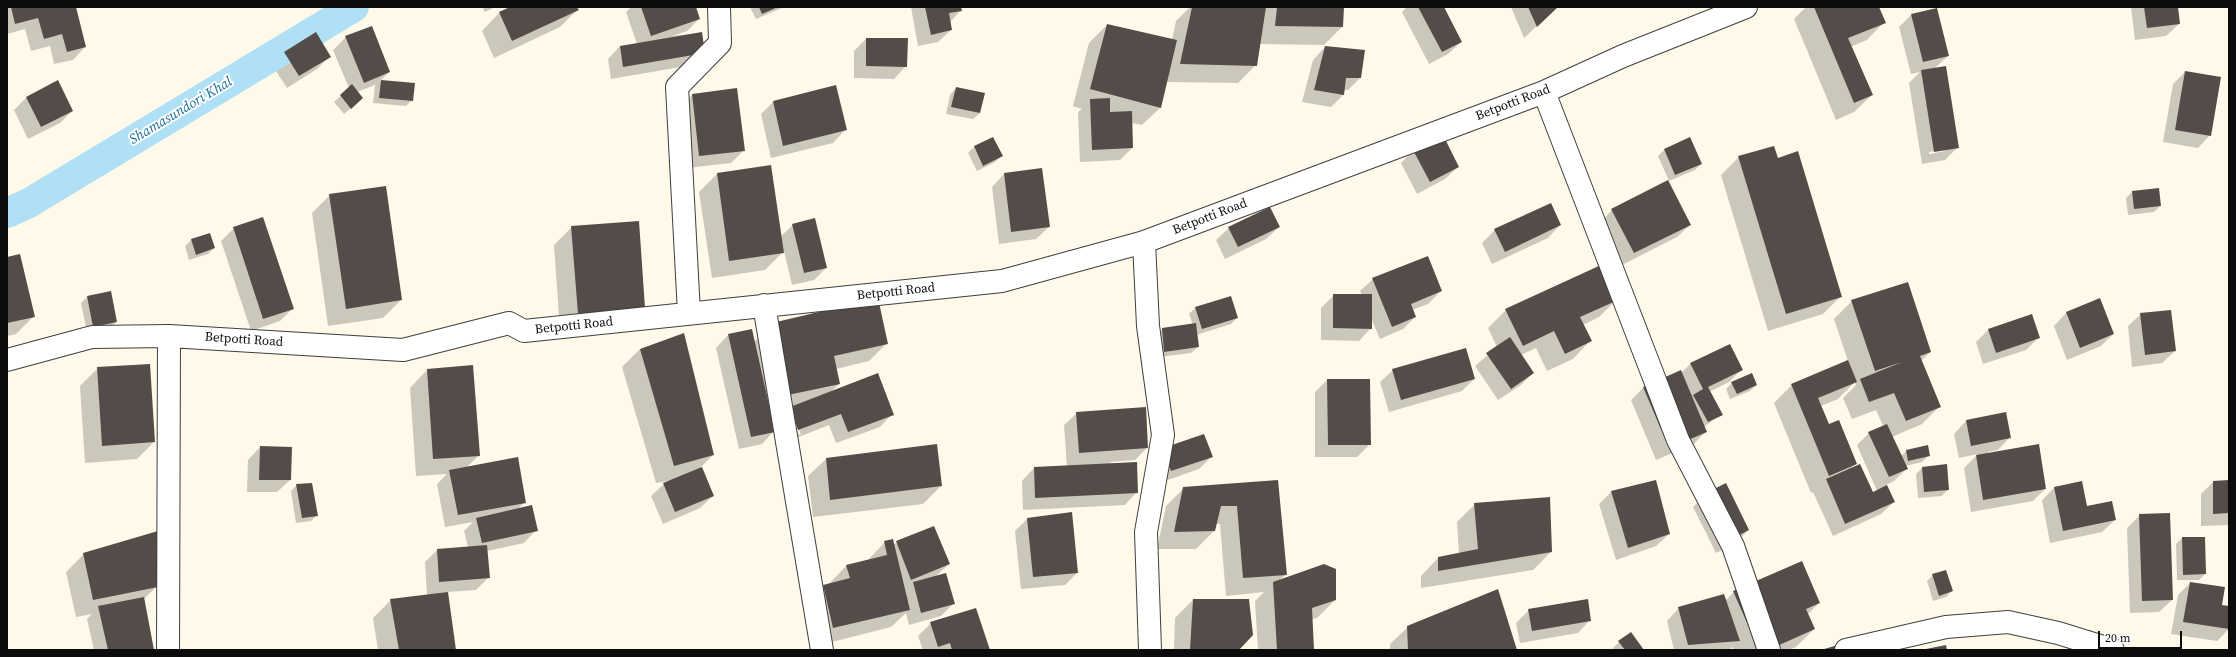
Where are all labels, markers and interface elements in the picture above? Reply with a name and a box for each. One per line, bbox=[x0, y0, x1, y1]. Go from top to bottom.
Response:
water label: Shamasundori Khal bbox=[127, 74, 235, 148]
street label: Betpotti Road bbox=[1474, 82, 1552, 124]
street label: Betpotti Road bbox=[1171, 196, 1249, 238]
street label: Betpotti Road bbox=[856, 280, 936, 304]
street label: Betpotti Road bbox=[534, 314, 614, 338]
street label: Betpotti Road bbox=[204, 329, 284, 351]
scale bar bbox=[2100, 623, 2184, 649]
text: 20 m bbox=[2105, 630, 2131, 646]

